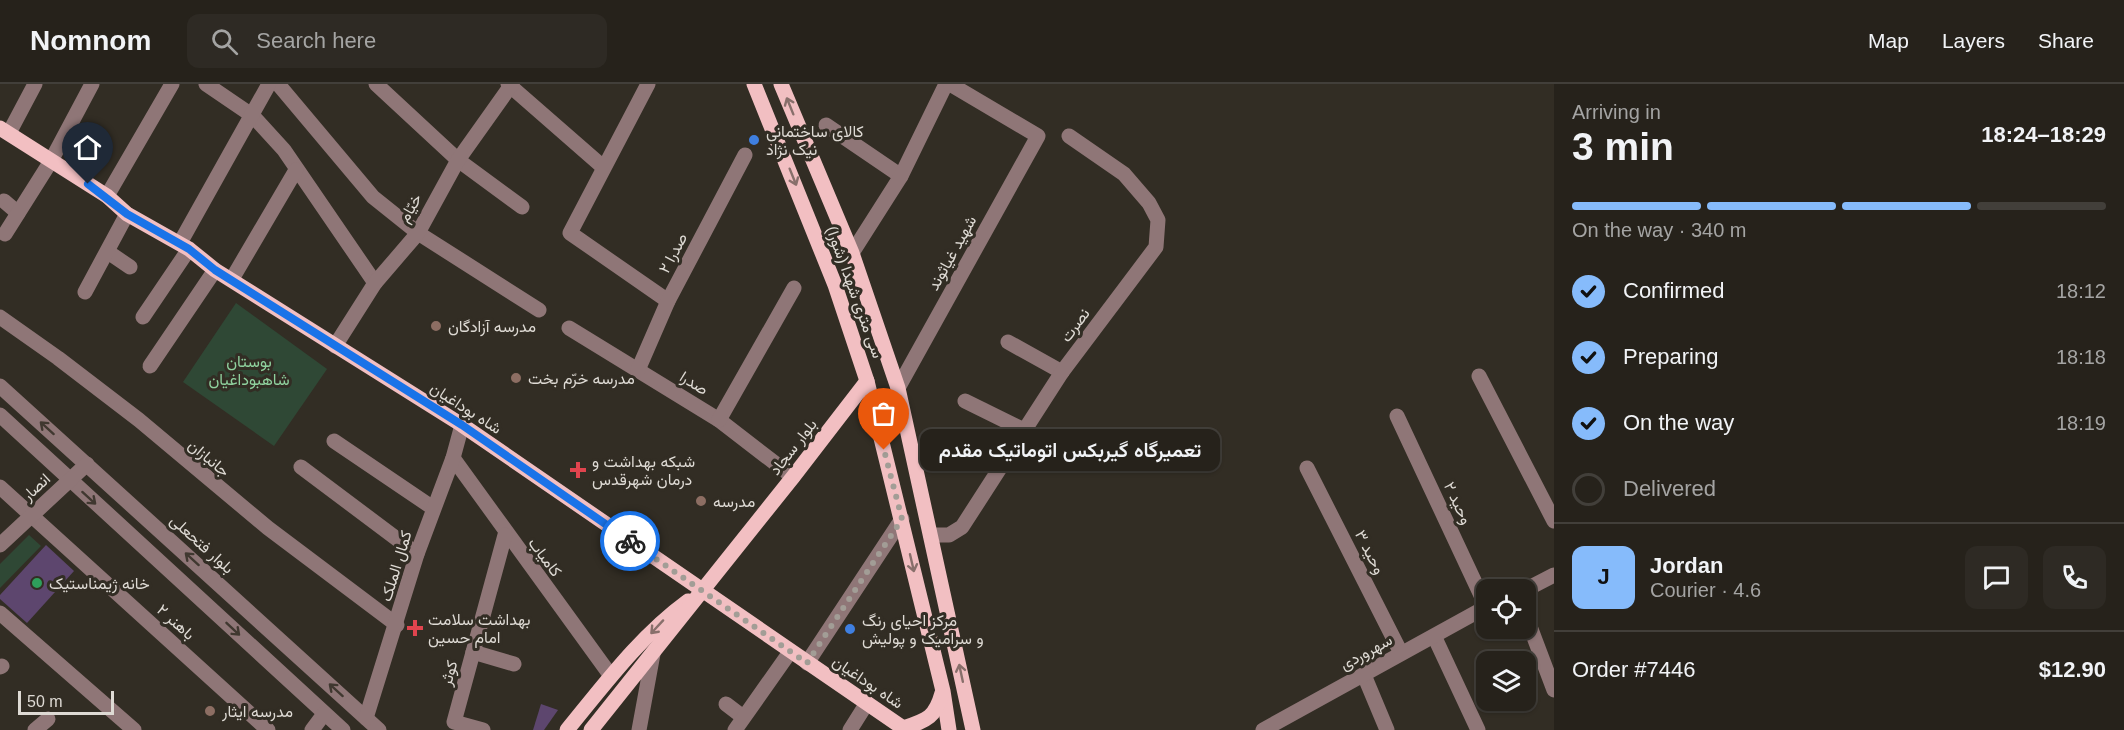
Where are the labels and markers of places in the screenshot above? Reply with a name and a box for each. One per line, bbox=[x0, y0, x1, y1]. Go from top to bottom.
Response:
pin bbox=[62, 122, 113, 184]
place label: کالای ساختمانی نیک نژاد bbox=[766, 123, 864, 160]
marker: کالای ساختمانی نیک نژاد bbox=[747, 133, 761, 147]
place label: مدرسه آزادگان bbox=[448, 318, 536, 337]
marker: مدرسه آزادگان bbox=[429, 319, 443, 333]
place label: مدرسه خرّم بخت bbox=[528, 370, 635, 389]
marker: مدرسه خرّم بخت bbox=[509, 371, 523, 385]
pin bbox=[858, 388, 909, 450]
callout: تعمیرگاه گیربکس اتوماتیک مقدم bbox=[920, 429, 1220, 471]
place label: شبکه بهداشت و درمان شهرقدس bbox=[592, 453, 695, 490]
marker: شبکه بهداشت و درمان شهرقدس bbox=[569, 461, 587, 479]
place label: مدرسه bbox=[713, 493, 755, 512]
marker: مدرسه bbox=[694, 494, 708, 508]
place label: خانه ژیمناستیک bbox=[49, 575, 150, 594]
marker: خانه ژیمناستیک bbox=[30, 576, 44, 590]
place label: بهداشت سلامت امام حسین bbox=[428, 611, 531, 648]
place label: مرکز احیای رنگ و سرامیک و پولیش bbox=[862, 612, 984, 650]
marker: بهداشت سلامت امام حسین bbox=[406, 619, 424, 637]
marker: مرکز احیای رنگ و سرامیک و پولیش bbox=[843, 622, 857, 636]
place label: مدرسه ایثار bbox=[221, 703, 293, 722]
marker: مدرسه ایثار bbox=[203, 704, 217, 718]

